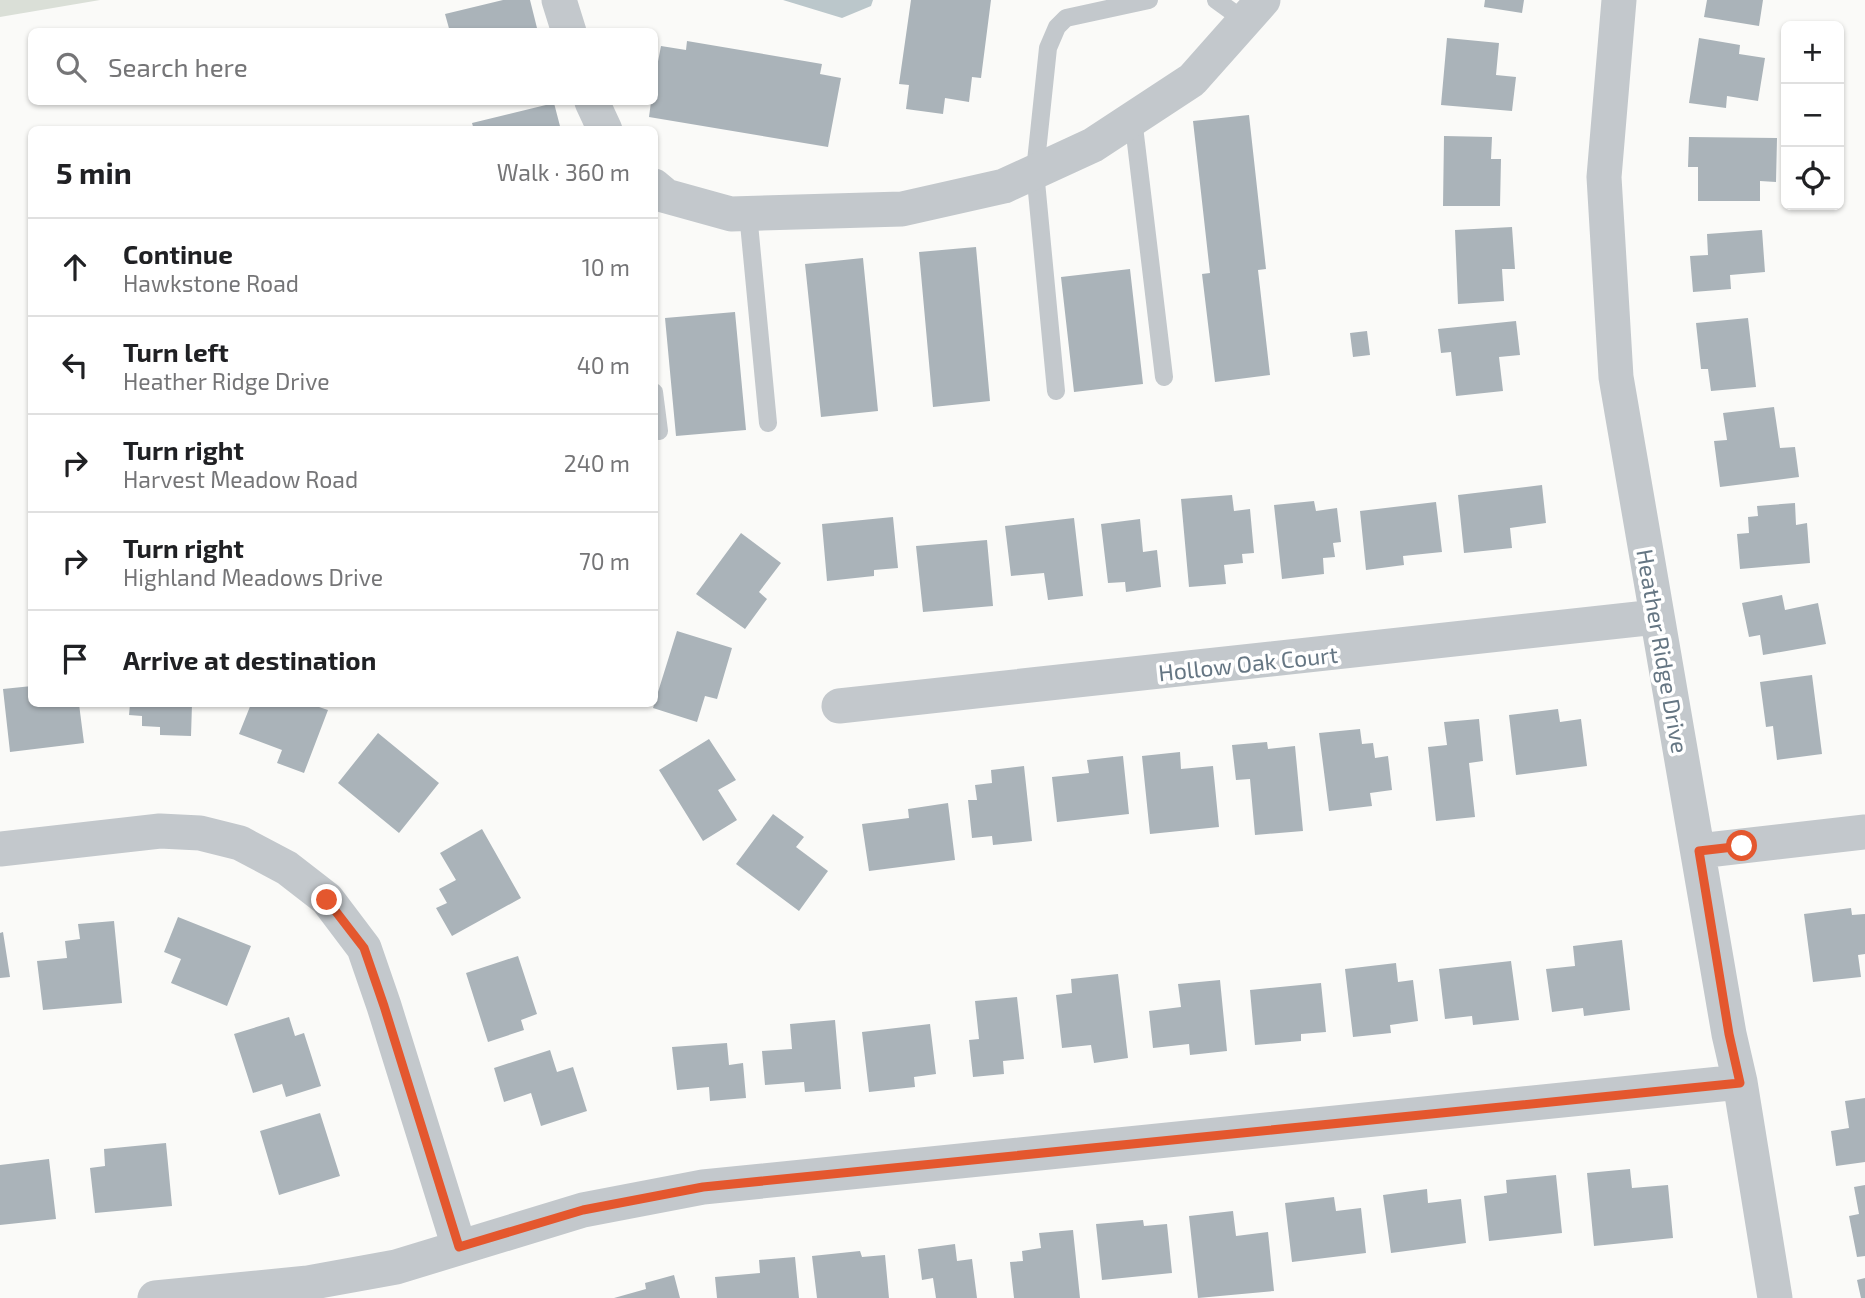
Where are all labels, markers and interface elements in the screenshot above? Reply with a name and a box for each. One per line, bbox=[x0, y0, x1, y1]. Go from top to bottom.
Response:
map controls bbox=[1781, 21, 1844, 210]
button: + bbox=[1781, 21, 1844, 84]
search box bbox=[28, 28, 658, 105]
icon: search bbox=[52, 48, 90, 86]
text: Search here bbox=[108, 51, 248, 82]
button: − bbox=[1781, 84, 1844, 147]
button: locate bbox=[1781, 147, 1844, 210]
text: 5 min bbox=[56, 154, 132, 190]
text: Walk · 360 m bbox=[497, 158, 630, 186]
text: Continue bbox=[123, 238, 233, 269]
icon: ahead bbox=[56, 248, 94, 286]
text: 10 m bbox=[582, 253, 630, 281]
text: Hawkstone Road bbox=[123, 269, 299, 297]
text: Turn left bbox=[123, 336, 229, 367]
icon: left bbox=[56, 346, 94, 384]
text: 40 m bbox=[577, 351, 630, 379]
text: Heather Ridge Drive bbox=[123, 367, 330, 395]
text: Turn right bbox=[123, 434, 244, 465]
icon: right bbox=[56, 444, 94, 482]
text: 240 m bbox=[564, 449, 630, 477]
text: Harvest Meadow Road bbox=[123, 465, 358, 493]
text: Turn right bbox=[123, 532, 244, 563]
icon: right bbox=[56, 542, 94, 580]
text: 70 m bbox=[579, 547, 630, 575]
street label: Heather Ridge Drive bbox=[1631, 547, 1695, 755]
text: Highland Meadows Drive bbox=[123, 563, 383, 591]
icon: arrive bbox=[56, 640, 94, 678]
street label: Hollow Oak Court bbox=[1157, 640, 1339, 686]
text: Arrive at destination bbox=[123, 644, 376, 675]
route start bbox=[1726, 830, 1757, 861]
route end bbox=[311, 884, 342, 915]

